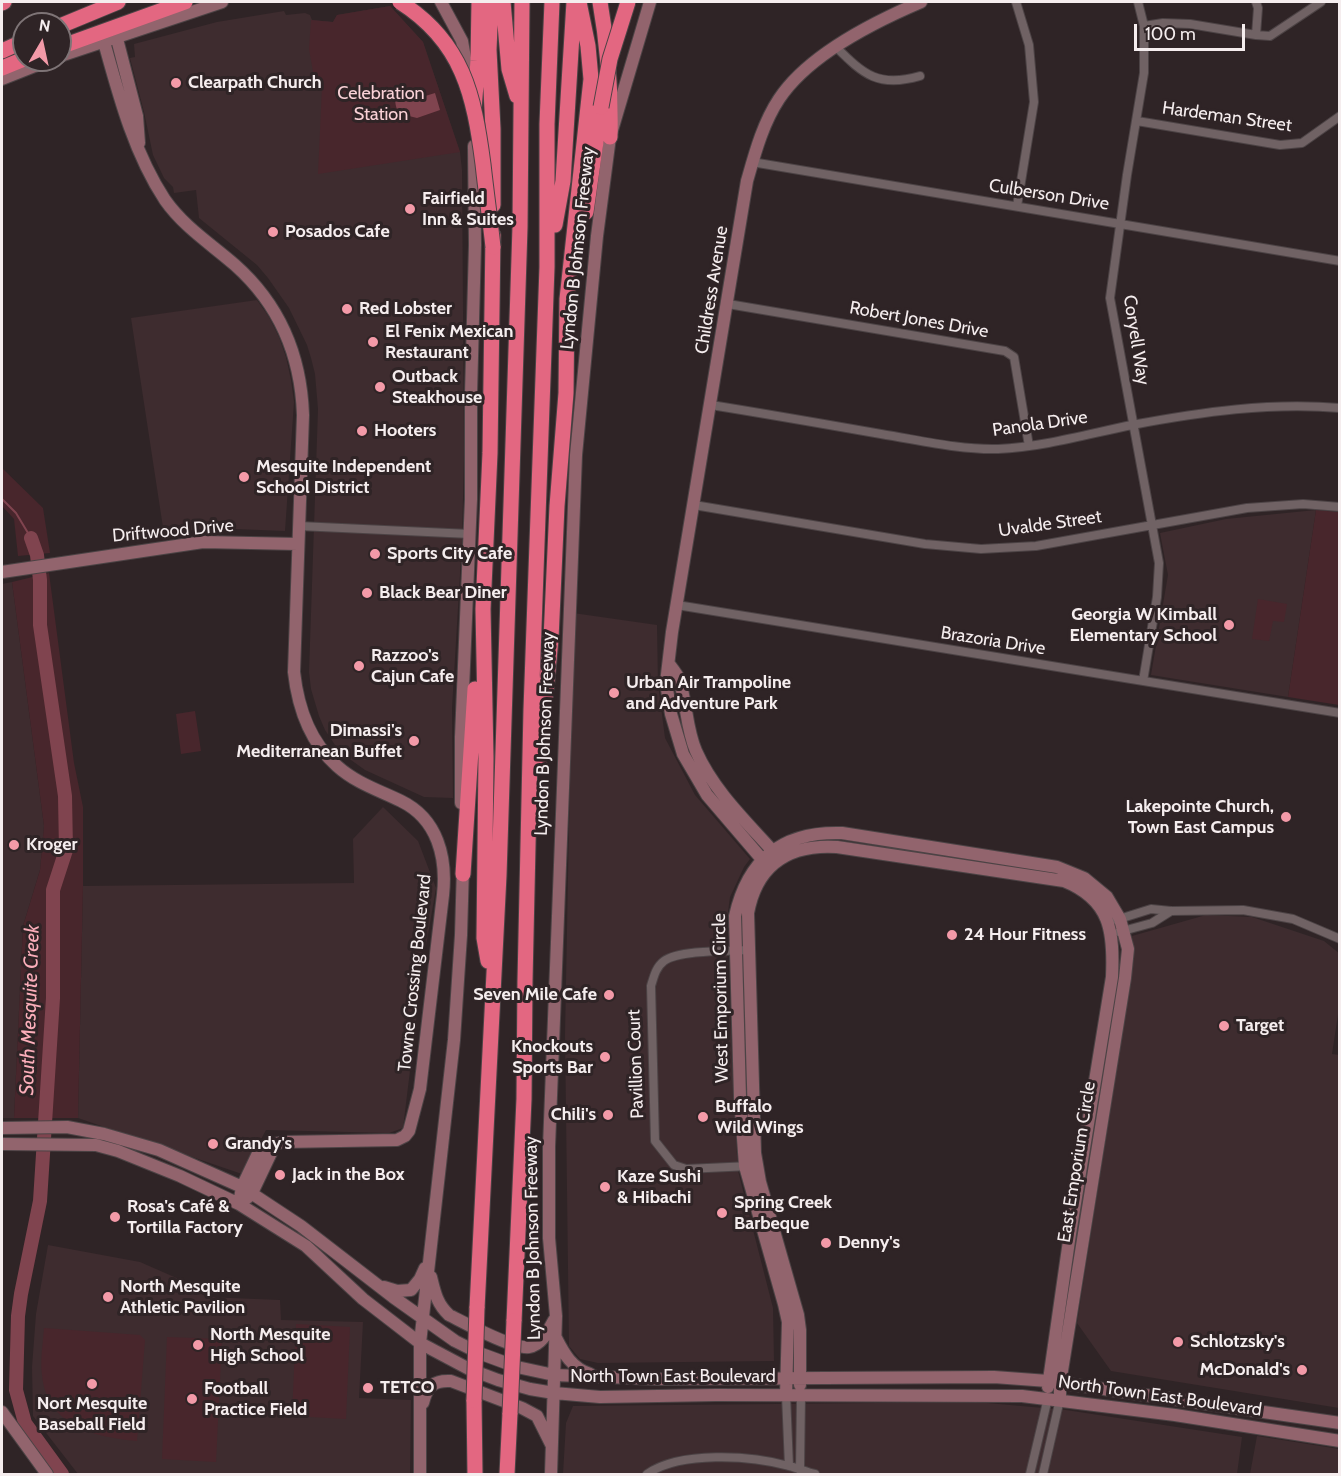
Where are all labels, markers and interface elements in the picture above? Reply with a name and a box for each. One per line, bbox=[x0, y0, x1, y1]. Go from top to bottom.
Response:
north arrow bbox=[12, 12, 72, 72]
scale bar bbox=[1137, 12, 1248, 50]
text: N bbox=[38, 15, 52, 36]
text: 100 m bbox=[1145, 23, 1196, 45]
place label: Clearpath Church bbox=[188, 72, 322, 94]
marker: Clearpath Church bbox=[169, 76, 183, 90]
park label: Celebration Station bbox=[337, 83, 425, 125]
street label: Hardeman Street bbox=[1161, 97, 1293, 137]
street label: Lyndon B Johnson Freeway bbox=[557, 145, 599, 351]
street label: Culberson Drive bbox=[987, 175, 1111, 215]
place label: Fairfield Inn & Suites bbox=[422, 188, 514, 230]
marker: Fairfield Inn & Suites bbox=[403, 202, 417, 216]
place label: Posados Cafe bbox=[285, 221, 390, 243]
street label: Childress Avenue bbox=[691, 224, 733, 356]
marker: Posados Cafe bbox=[266, 225, 280, 239]
street label: Coryell Way bbox=[1118, 293, 1154, 387]
street label: Robert Jones Drive bbox=[848, 297, 990, 343]
place label: Red Lobster bbox=[359, 298, 452, 320]
marker: Red Lobster bbox=[340, 302, 354, 316]
place label: El Fenix Mexican Restaurant bbox=[385, 321, 513, 364]
marker: El Fenix Mexican Restaurant bbox=[366, 335, 380, 349]
place label: Outback Steakhouse bbox=[392, 366, 482, 409]
marker: Outback Steakhouse bbox=[373, 380, 387, 394]
street label: Panola Drive bbox=[991, 407, 1089, 441]
place label: Hooters bbox=[374, 420, 436, 442]
marker: Hooters bbox=[355, 424, 369, 438]
place label: Mesquite Independent School District bbox=[256, 456, 431, 498]
marker: Mesquite Independent School District bbox=[237, 470, 251, 484]
street label: Uvalde Street bbox=[997, 506, 1103, 542]
street label: Driftwood Drive bbox=[111, 515, 235, 547]
place label: Sports City Cafe bbox=[387, 543, 512, 565]
marker: Sports City Cafe bbox=[368, 547, 382, 561]
place label: Black Bear Diner bbox=[379, 582, 507, 604]
marker: Black Bear Diner bbox=[360, 586, 374, 600]
place label: Georgia W Kimball Elementary School bbox=[1070, 604, 1217, 646]
marker: Georgia W Kimball Elementary School bbox=[1222, 618, 1236, 632]
street label: Brazoria Drive bbox=[939, 622, 1047, 660]
street label: Lyndon B Johnson Freeway bbox=[531, 632, 559, 836]
place label: Razzoo's Cajun Cafe bbox=[371, 645, 454, 688]
marker: Razzoo's Cajun Cafe bbox=[352, 659, 366, 673]
place label: Urban Air Trampoline and Adventure Park bbox=[626, 672, 791, 714]
marker: Urban Air Trampoline and Adventure Park bbox=[607, 686, 621, 700]
place label: Dimassi's Mediterranean Buffet bbox=[236, 720, 402, 762]
marker: Dimassi's Mediterranean Buffet bbox=[407, 734, 421, 748]
place label: Lakepointe Church, Town East Campus bbox=[1125, 796, 1274, 838]
marker: Lakepointe Church, Town East Campus bbox=[1279, 810, 1293, 824]
place label: Kroger bbox=[26, 834, 77, 856]
marker: Kroger bbox=[7, 838, 21, 852]
street label: Towne Crossing Boulevard bbox=[394, 873, 436, 1073]
street label: West Emporium Circle bbox=[709, 913, 733, 1083]
water label: South Mesquite Creek bbox=[15, 924, 45, 1096]
place label: 24 Hour Fitness bbox=[964, 924, 1086, 946]
marker: 24 Hour Fitness bbox=[945, 928, 959, 942]
place label: Seven Mile Cafe bbox=[473, 984, 597, 1006]
marker: Seven Mile Cafe bbox=[602, 988, 616, 1002]
street label: Pavillion Court bbox=[623, 1009, 649, 1119]
place label: Target bbox=[1236, 1015, 1284, 1037]
marker: Target bbox=[1217, 1019, 1231, 1033]
place label: Knockouts Sports Bar bbox=[511, 1036, 593, 1078]
marker: Knockouts Sports Bar bbox=[598, 1050, 612, 1064]
street label: East Emporium Circle bbox=[1054, 1080, 1100, 1244]
place label: Buffalo Wild Wings bbox=[715, 1096, 804, 1138]
place label: Chili's bbox=[551, 1104, 596, 1126]
marker: Chili's bbox=[601, 1108, 615, 1122]
marker: Buffalo Wild Wings bbox=[696, 1110, 710, 1124]
place label: Grandy's bbox=[225, 1133, 292, 1155]
street label: Lyndon B Johnson Freeway bbox=[520, 1136, 546, 1340]
marker: Grandy's bbox=[206, 1137, 220, 1151]
place label: Jack in the Box bbox=[292, 1164, 405, 1186]
place label: Kaze Sushi & Hibachi bbox=[617, 1166, 701, 1208]
marker: Jack in the Box bbox=[273, 1168, 287, 1182]
marker: Kaze Sushi & Hibachi bbox=[598, 1180, 612, 1194]
place label: Spring Creek Barbeque bbox=[734, 1192, 832, 1234]
place label: Rosa's Café & Tortilla Factory bbox=[127, 1196, 243, 1238]
marker: Spring Creek Barbeque bbox=[715, 1206, 729, 1220]
marker: Rosa's Café & Tortilla Factory bbox=[108, 1210, 122, 1224]
place label: Denny's bbox=[838, 1232, 900, 1254]
marker: Denny's bbox=[819, 1236, 833, 1250]
place label: North Mesquite Athletic Pavilion bbox=[120, 1276, 245, 1318]
marker: North Mesquite Athletic Pavilion bbox=[101, 1290, 115, 1304]
place label: North Mesquite High School bbox=[210, 1324, 330, 1366]
place label: Schlotzsky's bbox=[1190, 1331, 1285, 1353]
marker: Schlotzsky's bbox=[1171, 1335, 1185, 1349]
marker: North Mesquite High School bbox=[191, 1338, 205, 1352]
place label: McDonald's bbox=[1200, 1359, 1290, 1381]
marker: McDonald's bbox=[1295, 1363, 1309, 1377]
street label: North Town East Boulevard bbox=[570, 1366, 776, 1388]
street label: North Town East Boulevard bbox=[1057, 1371, 1263, 1421]
marker: Nort Mesquite Baseball Field bbox=[85, 1377, 99, 1391]
place label: TETCO bbox=[380, 1377, 434, 1399]
place label: Football Practice Field bbox=[204, 1378, 307, 1420]
marker: TETCO bbox=[361, 1381, 375, 1395]
marker: Football Practice Field bbox=[185, 1392, 199, 1406]
place label: Nort Mesquite Baseball Field bbox=[37, 1393, 147, 1436]

